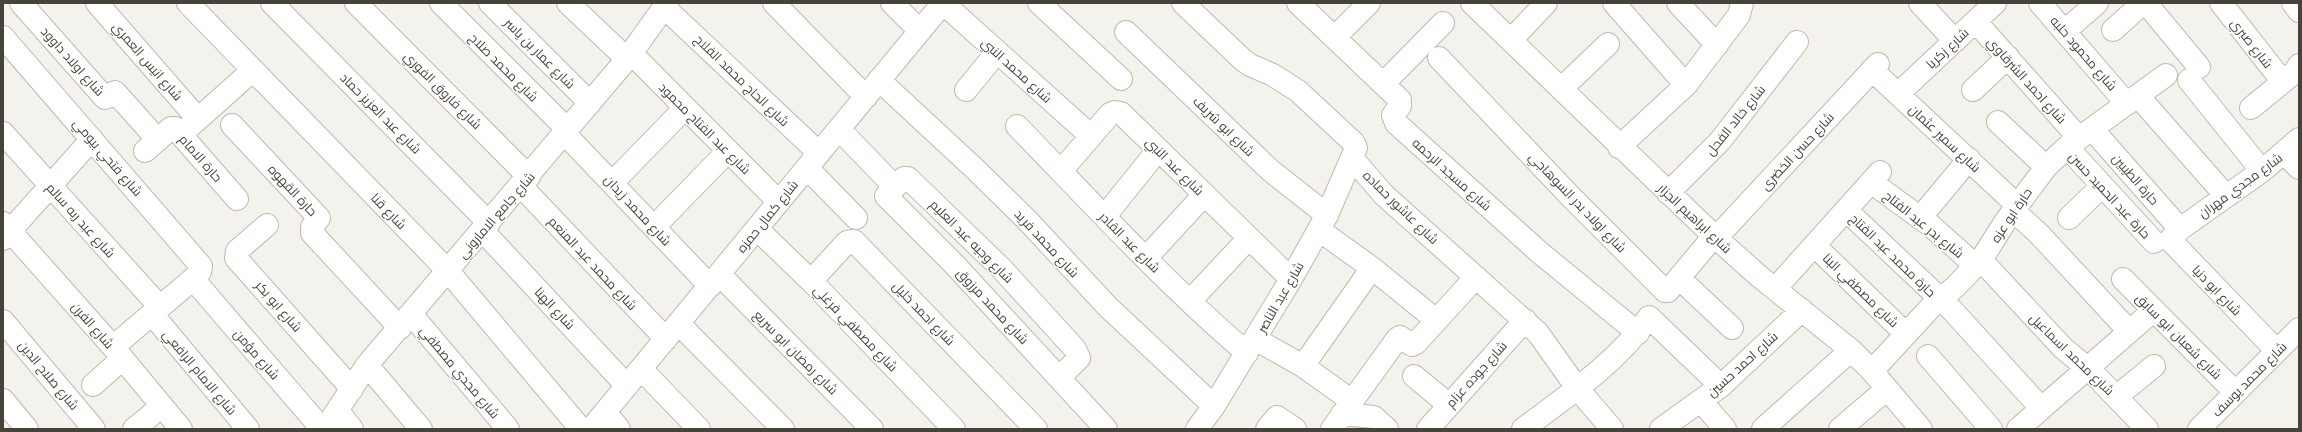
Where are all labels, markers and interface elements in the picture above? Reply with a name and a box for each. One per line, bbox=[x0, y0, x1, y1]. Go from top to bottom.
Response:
street label: شارع محمود حلبه bbox=[2047, 13, 2120, 94]
street label: شارع عمار بن ياسر bbox=[500, 14, 578, 92]
street label: شارع صبري bbox=[2225, 16, 2276, 73]
street label: شارع انيس العمري bbox=[107, 19, 186, 105]
street label: شارع اولاد داوود bbox=[37, 24, 107, 100]
street label: شارع زكريا bbox=[1923, 25, 1972, 72]
street label: شارع محمد صلاح bbox=[465, 30, 541, 106]
street label: شارع الحاج محمد الفلاح bbox=[691, 31, 792, 130]
street label: شارع احمد الشرقاوي bbox=[1982, 34, 2069, 129]
street label: شارع محمد النبي bbox=[976, 35, 1055, 108]
street label: شارع فاروق الفوري bbox=[399, 48, 485, 134]
street label: شارع عبد العزيز حماد bbox=[337, 70, 424, 157]
street label: شارع عبد الفتاح محمود bbox=[655, 79, 754, 178]
street label: شارع خالد الفحل bbox=[1703, 82, 1769, 159]
street label: شارع ابو شريف bbox=[1189, 93, 1257, 160]
street label: شارع سمير عثمان bbox=[1905, 101, 1983, 176]
street label: شارع حسن الخضرى bbox=[1758, 109, 1838, 194]
street label: شارع فتحي بيومي bbox=[68, 116, 145, 201]
street label: حارة الامام bbox=[175, 132, 225, 186]
street label: شارع عبد النبي bbox=[1140, 134, 1207, 201]
street label: شارع مسجد الرحمه bbox=[1408, 135, 1494, 214]
street label: شارع اولاد بدر السوهاجي bbox=[1524, 149, 1629, 258]
street label: حارة عبد الحميد حسن bbox=[2066, 149, 2154, 242]
street label: شارع مجدي مهران bbox=[2195, 150, 2287, 223]
street label: حارة الطيبين bbox=[2109, 151, 2162, 208]
street label: حارة القهوه bbox=[265, 162, 320, 219]
street label: شارع عاشور حماده bbox=[1359, 168, 1441, 248]
street label: شارع جامع الاماروني bbox=[455, 169, 540, 263]
street label: شارع محمد زيدان bbox=[600, 172, 674, 249]
street label: شارع كمال حمزه bbox=[734, 177, 802, 256]
street label: شارع عبد ربه سالم bbox=[42, 180, 118, 262]
street label: شارع ابراهيم الجزار bbox=[1653, 180, 1734, 258]
street label: حارة ابو عزه bbox=[1988, 185, 2035, 245]
street label: شارع بدر عبد الفتاح bbox=[1880, 188, 1967, 262]
street label: شارع قنا bbox=[367, 190, 409, 233]
street label: شارع وجيه عبد العليم bbox=[926, 197, 1016, 287]
street label: شارع محمد فريد bbox=[1011, 206, 1082, 281]
street label: شارع عبد القادر bbox=[1095, 208, 1163, 276]
street label: حارة محمد عبد الفتاح bbox=[1846, 211, 1939, 301]
street label: شارع محمد عبد المنعم bbox=[544, 213, 640, 315]
street label: شارع مصطفي البنا bbox=[1818, 250, 1902, 333]
street label: شارع عبد الناصر bbox=[1254, 259, 1308, 337]
street label: شارع ابو دنيا bbox=[2188, 262, 2244, 319]
street label: شارع محمد مرزوق bbox=[953, 265, 1032, 348]
street label: شارع ابو بكر bbox=[251, 277, 305, 335]
street label: شارع احمد خليل bbox=[889, 278, 958, 349]
street label: شارع مصطفي فرغلي bbox=[808, 282, 901, 377]
street label: شارع الهنا bbox=[531, 284, 578, 333]
street label: شارع شعبان ابو سابق bbox=[2132, 290, 2225, 383]
street label: شارع الفرن bbox=[68, 299, 117, 352]
street label: شارع رمضان ابو سريع bbox=[750, 307, 841, 398]
street label: شارع محمد اسماعيل bbox=[2026, 310, 2117, 399]
street label: شارع مجدي مصطفي bbox=[414, 323, 503, 423]
street label: شارع مؤمن bbox=[230, 326, 283, 383]
street label: شارع الامام الرافعي bbox=[157, 327, 240, 420]
street label: شارع احمد حسين bbox=[1704, 329, 1781, 401]
street label: شارع صلاح الدين bbox=[15, 338, 82, 414]
street label: شارع جوده عزام bbox=[1443, 338, 1512, 412]
street label: شارع محمد يوسف bbox=[2209, 339, 2291, 421]

